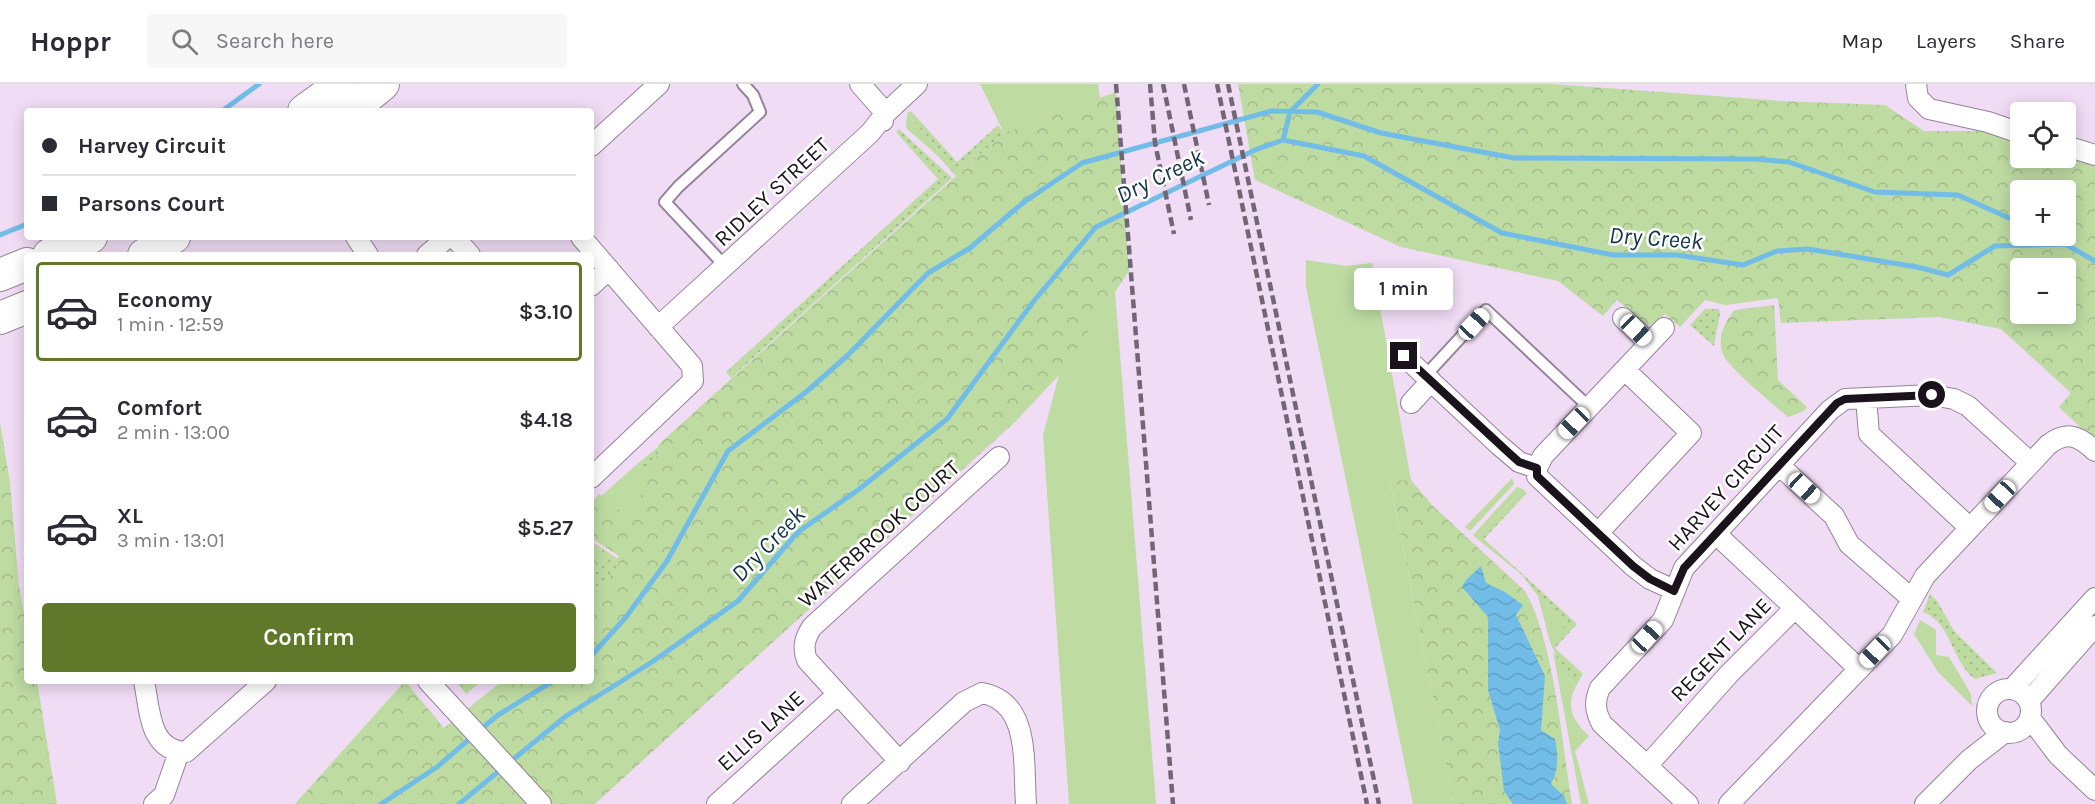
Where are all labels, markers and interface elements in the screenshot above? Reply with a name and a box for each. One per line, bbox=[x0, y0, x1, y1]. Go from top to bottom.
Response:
search box bbox=[147, 14, 567, 68]
text: Hoppr bbox=[30, 25, 111, 58]
icon: search bbox=[168, 25, 201, 58]
text: Search here bbox=[216, 28, 334, 54]
text: Map bbox=[1841, 29, 1883, 53]
text: Layers bbox=[1916, 29, 1977, 53]
text: Share bbox=[2010, 29, 2065, 53]
map controls bbox=[2010, 102, 2076, 324]
button: locate bbox=[2010, 102, 2076, 168]
street label: RIDLEY STREET bbox=[709, 132, 835, 252]
text: Harvey Circuit bbox=[78, 133, 226, 159]
water label: Dry Creek bbox=[1112, 142, 1209, 209]
button: + bbox=[2010, 180, 2076, 246]
text: Parsons Court bbox=[78, 191, 225, 217]
water label: Dry Creek bbox=[1608, 221, 1705, 255]
button: − bbox=[2010, 258, 2076, 324]
callout: 1 min bbox=[1354, 269, 1454, 311]
text: 1 min bbox=[1379, 277, 1428, 300]
icon: car bbox=[45, 285, 99, 339]
text: Economy bbox=[117, 287, 212, 313]
text: $3.10 bbox=[519, 299, 573, 325]
car bbox=[1455, 305, 1493, 343]
car bbox=[1617, 311, 1655, 349]
text: 1 min · 12:59 bbox=[117, 313, 224, 336]
route end bbox=[1390, 342, 1417, 369]
route start bbox=[1918, 381, 1945, 408]
icon: car bbox=[45, 393, 99, 447]
text: Comfort bbox=[117, 395, 202, 421]
car bbox=[1555, 404, 1593, 442]
text: $4.18 bbox=[519, 407, 573, 433]
street label: HARVEY CIRCUIT bbox=[1662, 419, 1790, 557]
text: 2 min · 13:00 bbox=[117, 421, 230, 444]
street label: WATERBROOK COURT bbox=[793, 455, 965, 613]
car bbox=[1785, 469, 1823, 507]
car bbox=[1981, 477, 2019, 515]
water label: Dry Creek bbox=[725, 500, 811, 588]
icon: car bbox=[45, 501, 99, 555]
text: XL bbox=[117, 503, 143, 529]
text: $5.27 bbox=[517, 515, 573, 541]
text: 3 min · 13:01 bbox=[117, 529, 225, 552]
street label: REGENT LANE bbox=[1665, 593, 1777, 707]
button: Confirm bbox=[42, 603, 576, 672]
car bbox=[1628, 618, 1666, 656]
car bbox=[1856, 633, 1894, 671]
street label: ELLIS LANE bbox=[712, 685, 810, 777]

